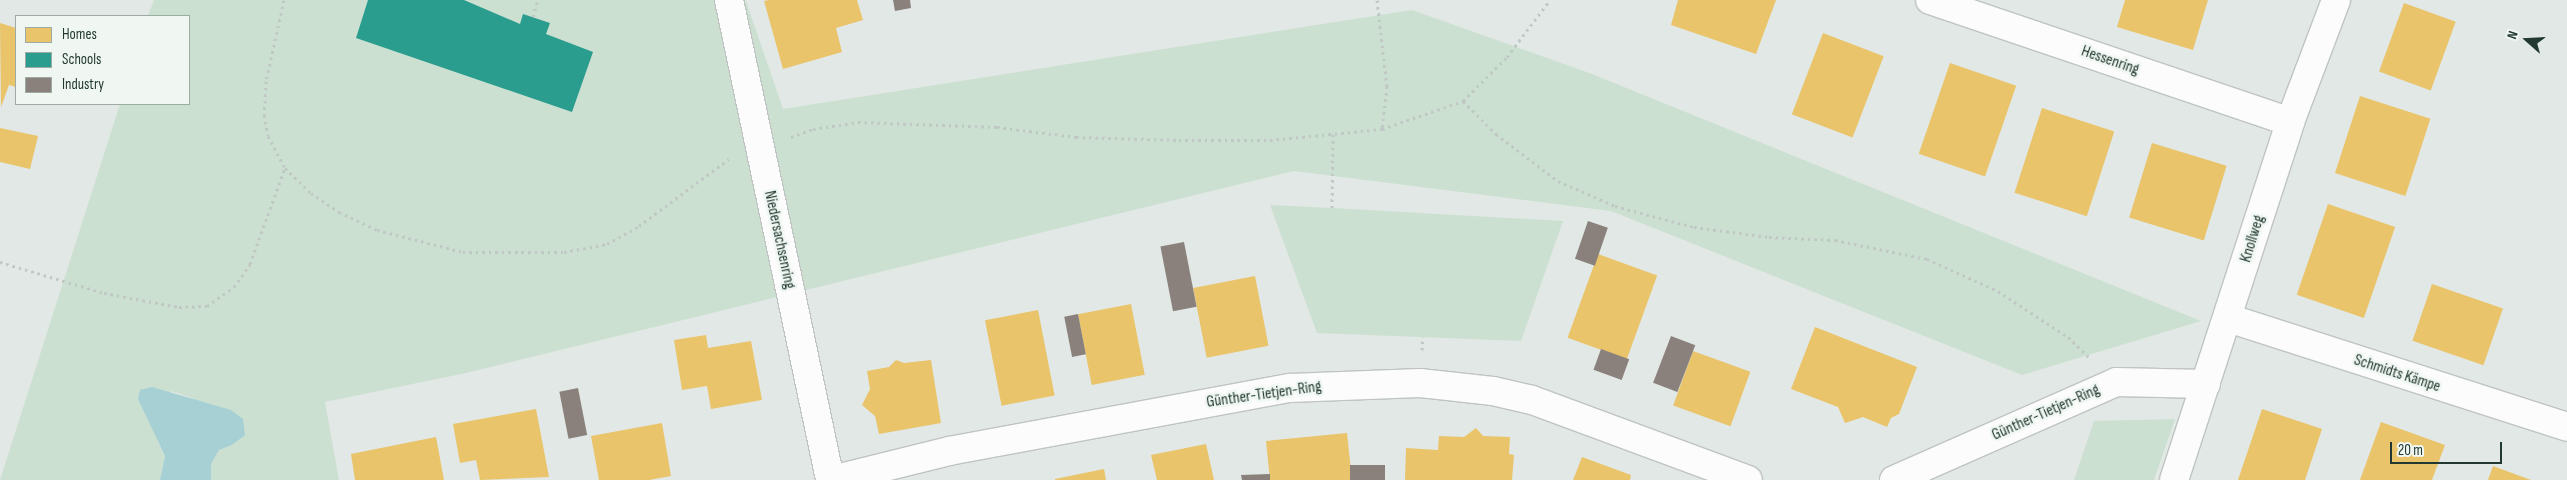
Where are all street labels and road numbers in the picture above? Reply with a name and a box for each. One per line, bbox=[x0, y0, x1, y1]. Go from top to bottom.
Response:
street label: Hessenring bbox=[2079, 42, 2141, 80]
street label: Niedersachsenring bbox=[759, 189, 799, 291]
street label: Knollweg bbox=[2237, 213, 2269, 265]
street label: Schmidts Kämpe bbox=[2351, 351, 2443, 397]
street label: Günther-Tietjen-Ring bbox=[1205, 377, 1323, 413]
street label: Günther-Tietjen-Ring bbox=[1989, 381, 2103, 445]

